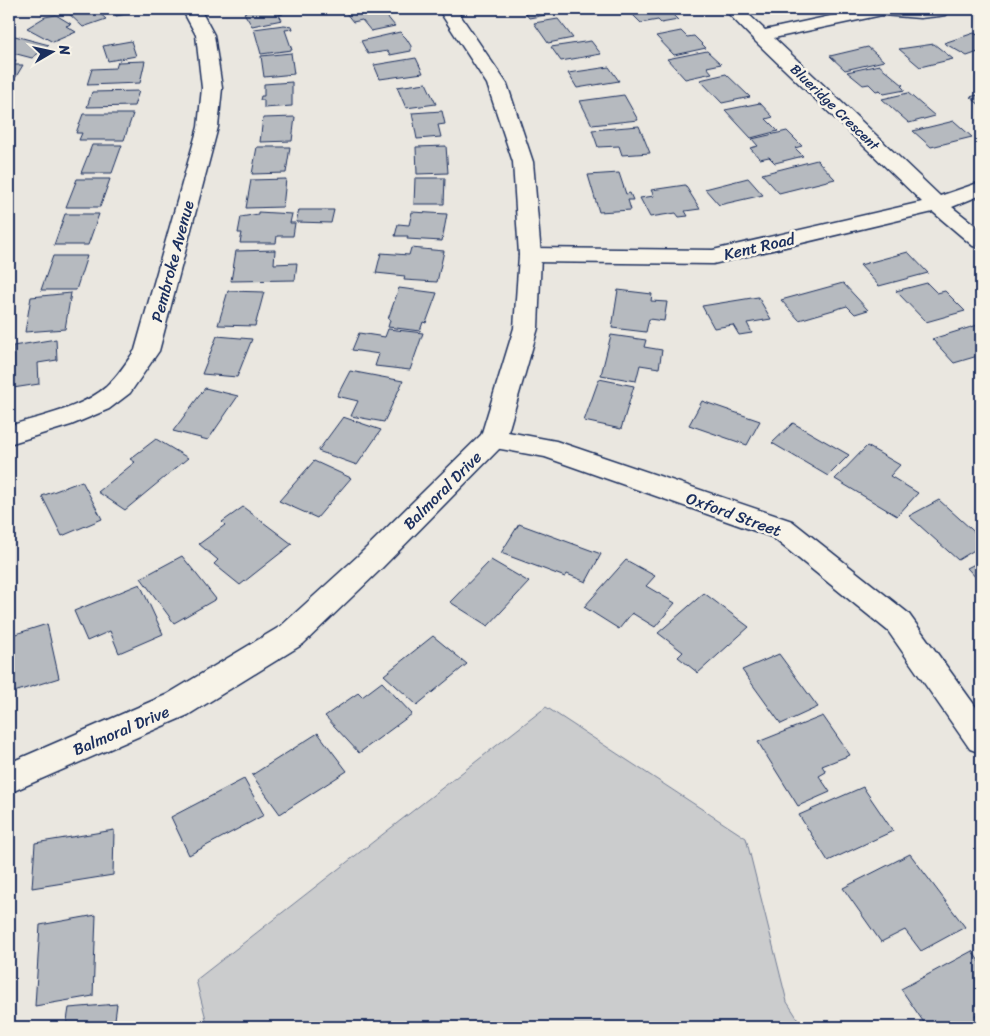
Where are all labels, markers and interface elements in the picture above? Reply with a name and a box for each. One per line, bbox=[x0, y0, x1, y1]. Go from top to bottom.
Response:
north arrow bbox=[28, 28, 78, 78]
text: N bbox=[51, 42, 77, 57]
street label: Blueridge Crescent bbox=[784, 58, 886, 158]
street label: Pembroke Avenue bbox=[142, 197, 203, 325]
street label: Kent Road bbox=[721, 224, 799, 269]
street label: Balmoral Drive bbox=[396, 444, 489, 537]
street label: Oxford Street bbox=[682, 484, 786, 545]
street label: Balmoral Drive bbox=[68, 697, 174, 764]

